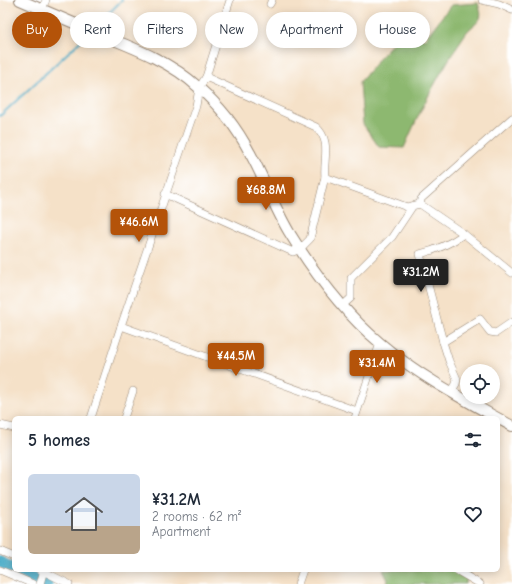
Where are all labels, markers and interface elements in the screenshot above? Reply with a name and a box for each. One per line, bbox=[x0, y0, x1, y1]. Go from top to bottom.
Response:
chip: Buy bbox=[12, 12, 62, 48]
chip: Rent bbox=[70, 12, 125, 48]
chip: Filters bbox=[133, 12, 197, 48]
chip: New bbox=[205, 12, 258, 48]
chip: Apartment bbox=[266, 12, 357, 48]
chip: House bbox=[365, 12, 430, 48]
pin: ¥68.8M bbox=[233, 177, 299, 211]
text: ¥68.8M bbox=[246, 182, 286, 197]
pin: ¥46.6M bbox=[106, 209, 172, 243]
text: ¥46.6M bbox=[120, 214, 158, 229]
pin: ¥31.2M bbox=[388, 259, 454, 293]
text: ¥31.2M bbox=[402, 264, 440, 279]
pin: ¥44.5M bbox=[203, 343, 269, 377]
text: ¥44.5M bbox=[217, 348, 255, 363]
pin: ¥31.4M bbox=[344, 350, 410, 384]
text: ¥31.4M bbox=[359, 355, 395, 370]
map controls bbox=[460, 364, 500, 404]
button: locate bbox=[460, 364, 500, 404]
icon: filters bbox=[462, 429, 484, 451]
text: 5 homes bbox=[28, 431, 90, 450]
icon: home bbox=[60, 490, 108, 538]
text: ¥31.2M bbox=[152, 490, 201, 509]
icon: heart bbox=[462, 503, 484, 525]
text: 2 rooms · 62 m² bbox=[152, 509, 241, 524]
text: Apartment bbox=[152, 524, 210, 539]

